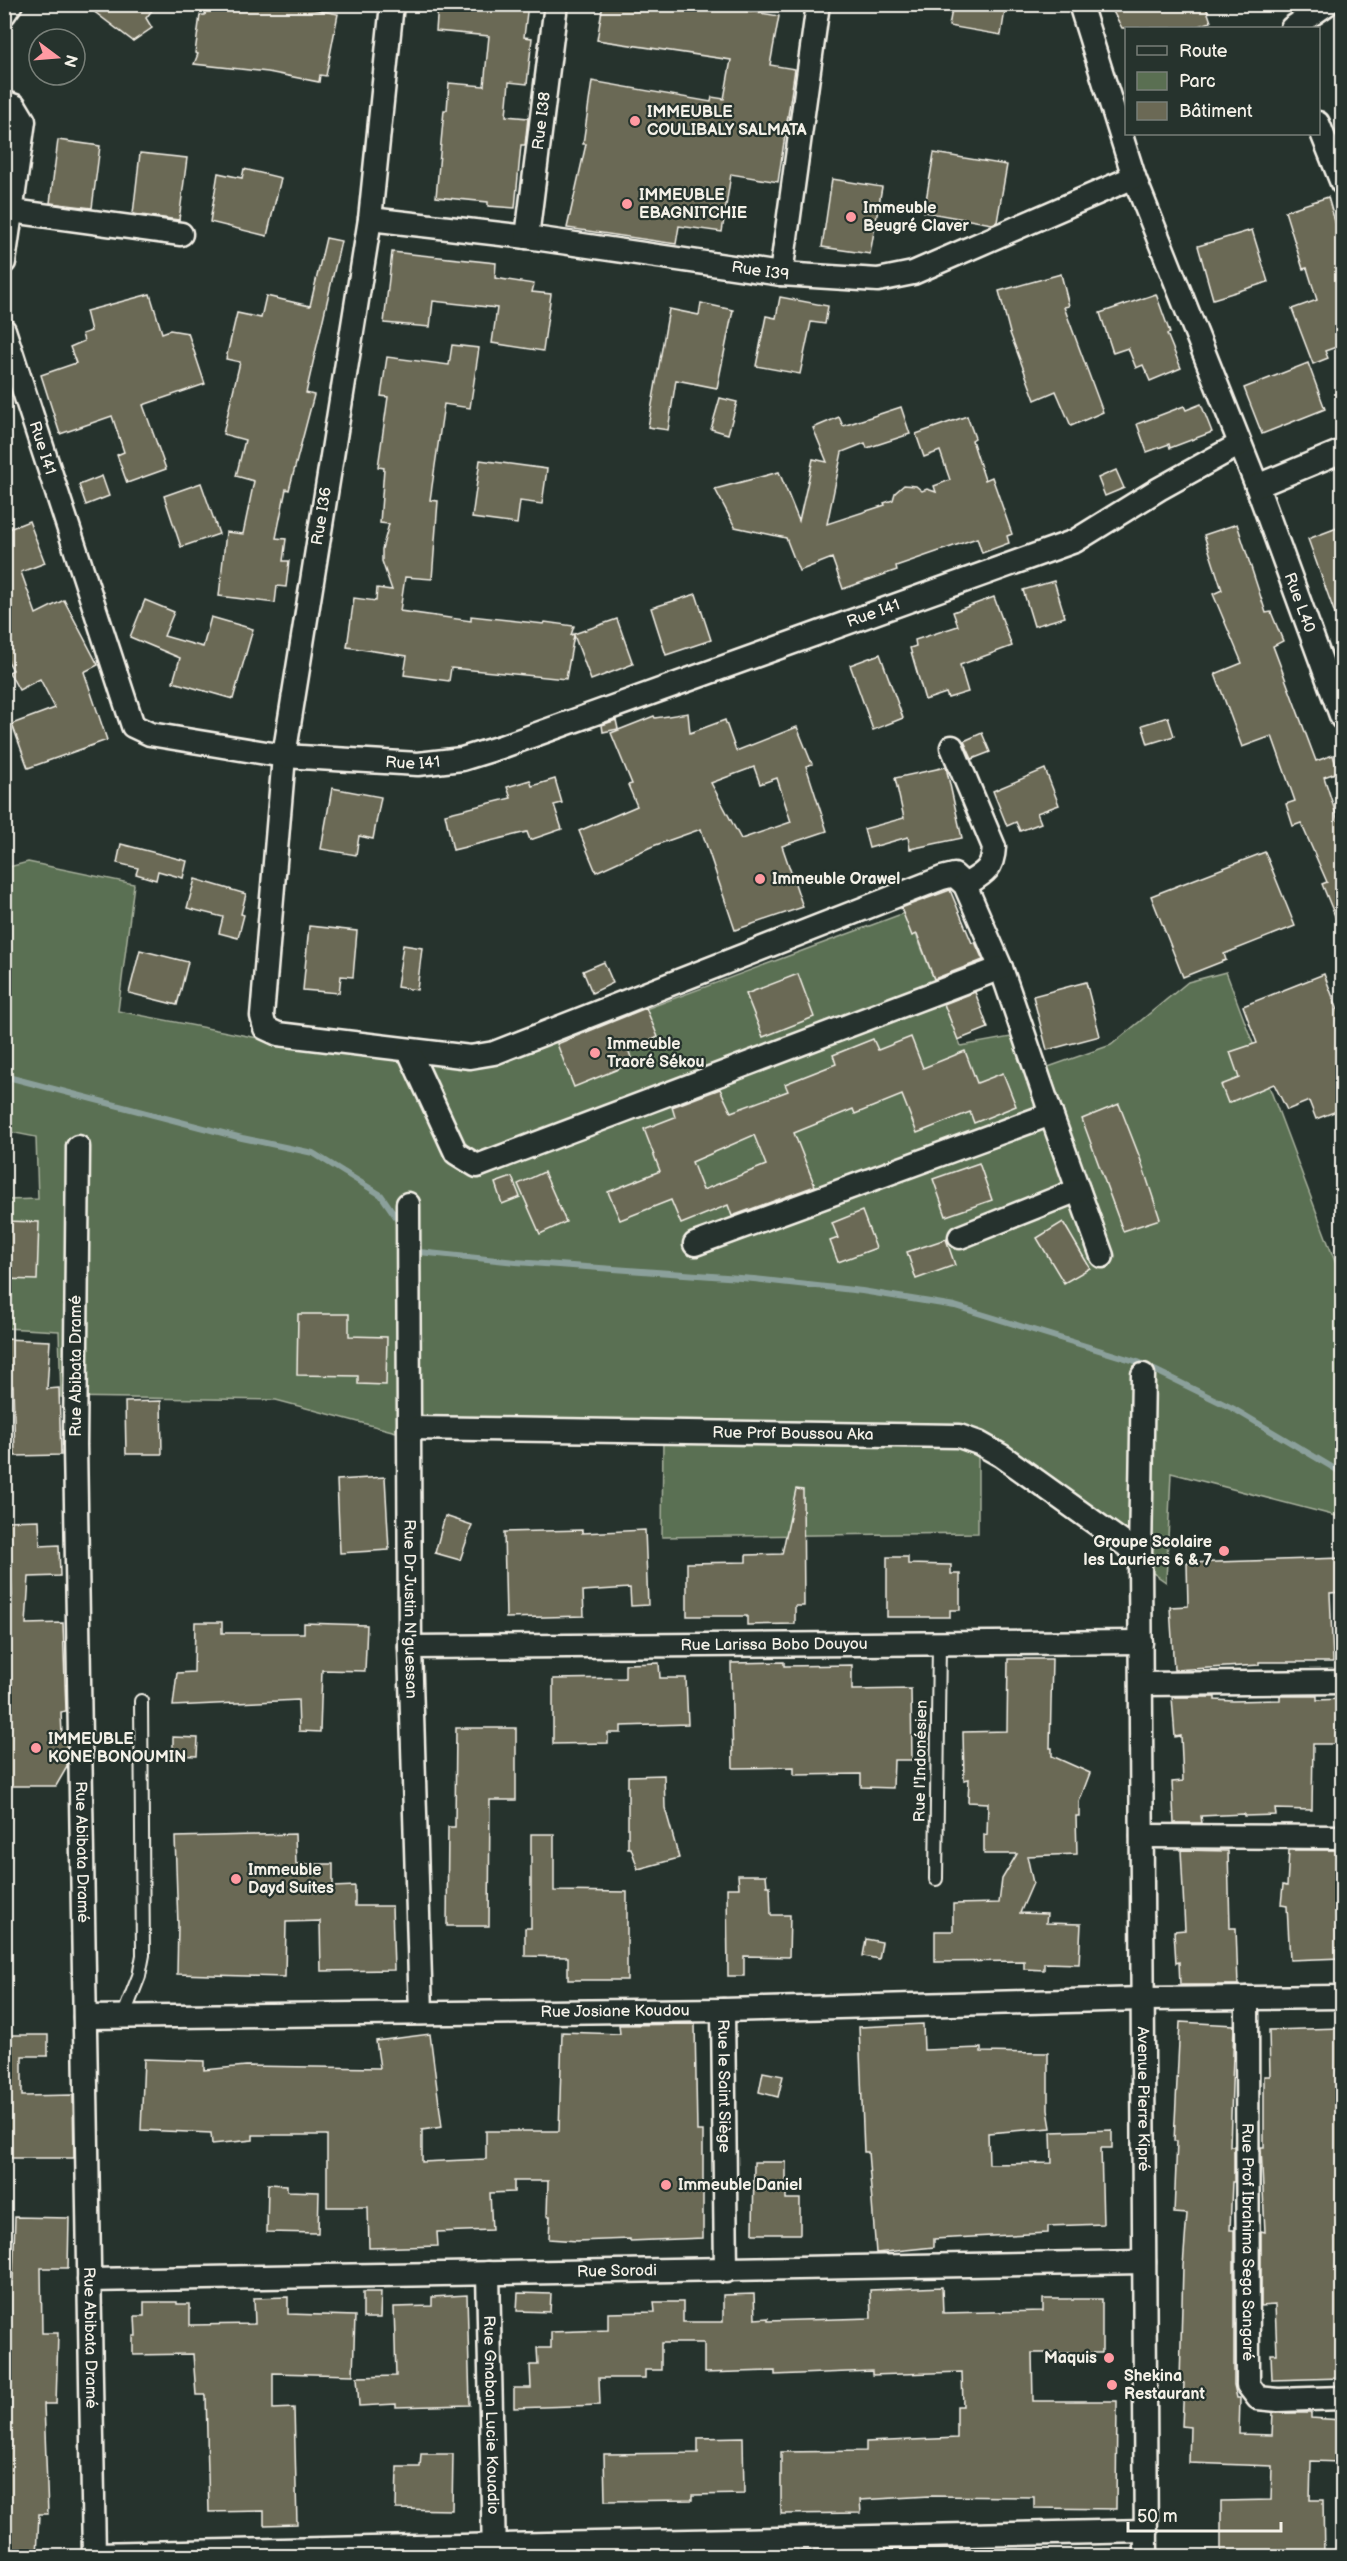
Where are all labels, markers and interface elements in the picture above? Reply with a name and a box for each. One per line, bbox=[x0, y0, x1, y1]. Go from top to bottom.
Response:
north arrow bbox=[27, 27, 87, 87]
legend bbox=[1125, 27, 1320, 135]
text: Route bbox=[1179, 41, 1228, 62]
text: N bbox=[59, 52, 81, 69]
text: Parc bbox=[1179, 71, 1216, 92]
street label: Rue I38 bbox=[528, 91, 554, 151]
text: Bâtiment bbox=[1179, 101, 1253, 122]
place label: IMMEUBLE COULIBALY SALMATA bbox=[647, 103, 807, 140]
marker: IMMEUBLE COULIBALY SALMATA bbox=[628, 114, 642, 128]
place label: IMMEUBLE EBAGNITCHIE bbox=[639, 186, 747, 223]
marker: IMMEUBLE EBAGNITCHIE bbox=[620, 197, 634, 211]
place label: Immeuble Beugré Claver bbox=[863, 199, 969, 236]
marker: Immeuble Beugré Claver bbox=[844, 210, 858, 224]
street label: Rue I39 bbox=[730, 257, 790, 284]
street label: Rue I41 bbox=[25, 419, 60, 477]
street label: Rue I36 bbox=[308, 485, 336, 546]
street label: Rue L40 bbox=[1280, 570, 1319, 635]
street label: Rue I41 bbox=[844, 595, 902, 632]
street label: Rue I41 bbox=[385, 752, 441, 774]
place label: Immeuble Orawel bbox=[772, 870, 900, 889]
marker: Immeuble Orawel bbox=[753, 872, 767, 886]
place label: Immeuble Traoré Sékou bbox=[607, 1035, 705, 1072]
marker: Immeuble Traoré Sékou bbox=[588, 1046, 602, 1060]
street label: Rue Abibata Dramé bbox=[67, 1295, 86, 1437]
street label: Rue Prof Boussou Aka bbox=[712, 1423, 874, 1444]
street label: Rue Dr Justin N'guessan bbox=[400, 1519, 421, 1699]
place label: Groupe Scolaire les Lauriers 6 & 7 bbox=[1084, 1533, 1212, 1570]
marker: Groupe Scolaire les Lauriers 6 & 7 bbox=[1217, 1544, 1231, 1558]
street label: Rue Larissa Bobo Douyou bbox=[680, 1634, 868, 1655]
street label: Rue l'Indonésien bbox=[910, 1700, 932, 1822]
place label: IMMEUBLE KONE BONOUMIN bbox=[48, 1730, 186, 1767]
marker: IMMEUBLE KONE BONOUMIN bbox=[29, 1741, 43, 1755]
street label: Rue Abibata Dramé bbox=[71, 1781, 93, 1923]
place label: Immeuble Dayd Suites bbox=[248, 1861, 334, 1898]
marker: Immeuble Dayd Suites bbox=[229, 1872, 243, 1886]
street label: Rue Josiane Koudou bbox=[540, 2001, 690, 2022]
street label: Rue le Saint Siège bbox=[714, 2019, 734, 2153]
street label: Avenue Pierre Kipré bbox=[1133, 2026, 1153, 2172]
street label: Rue Prof Ibrahima Sega Sangaré bbox=[1238, 2123, 1257, 2361]
place label: Immeuble Daniel bbox=[678, 2176, 802, 2195]
marker: Immeuble Daniel bbox=[659, 2178, 673, 2192]
street label: Rue Sorodi bbox=[577, 2261, 657, 2281]
street label: Rue Abibata Dramé bbox=[80, 2267, 101, 2409]
street label: Rue Gnaban Lucie Kouadio bbox=[479, 2315, 503, 2515]
place label: Maquis bbox=[1044, 2349, 1097, 2368]
marker: Maquis bbox=[1102, 2351, 1116, 2365]
place label: Shekina Restaurant bbox=[1124, 2367, 1205, 2404]
marker: Shekina Restaurant bbox=[1105, 2378, 1119, 2392]
scale bar bbox=[1128, 2495, 1281, 2533]
text: 50 m bbox=[1137, 2506, 1178, 2527]

